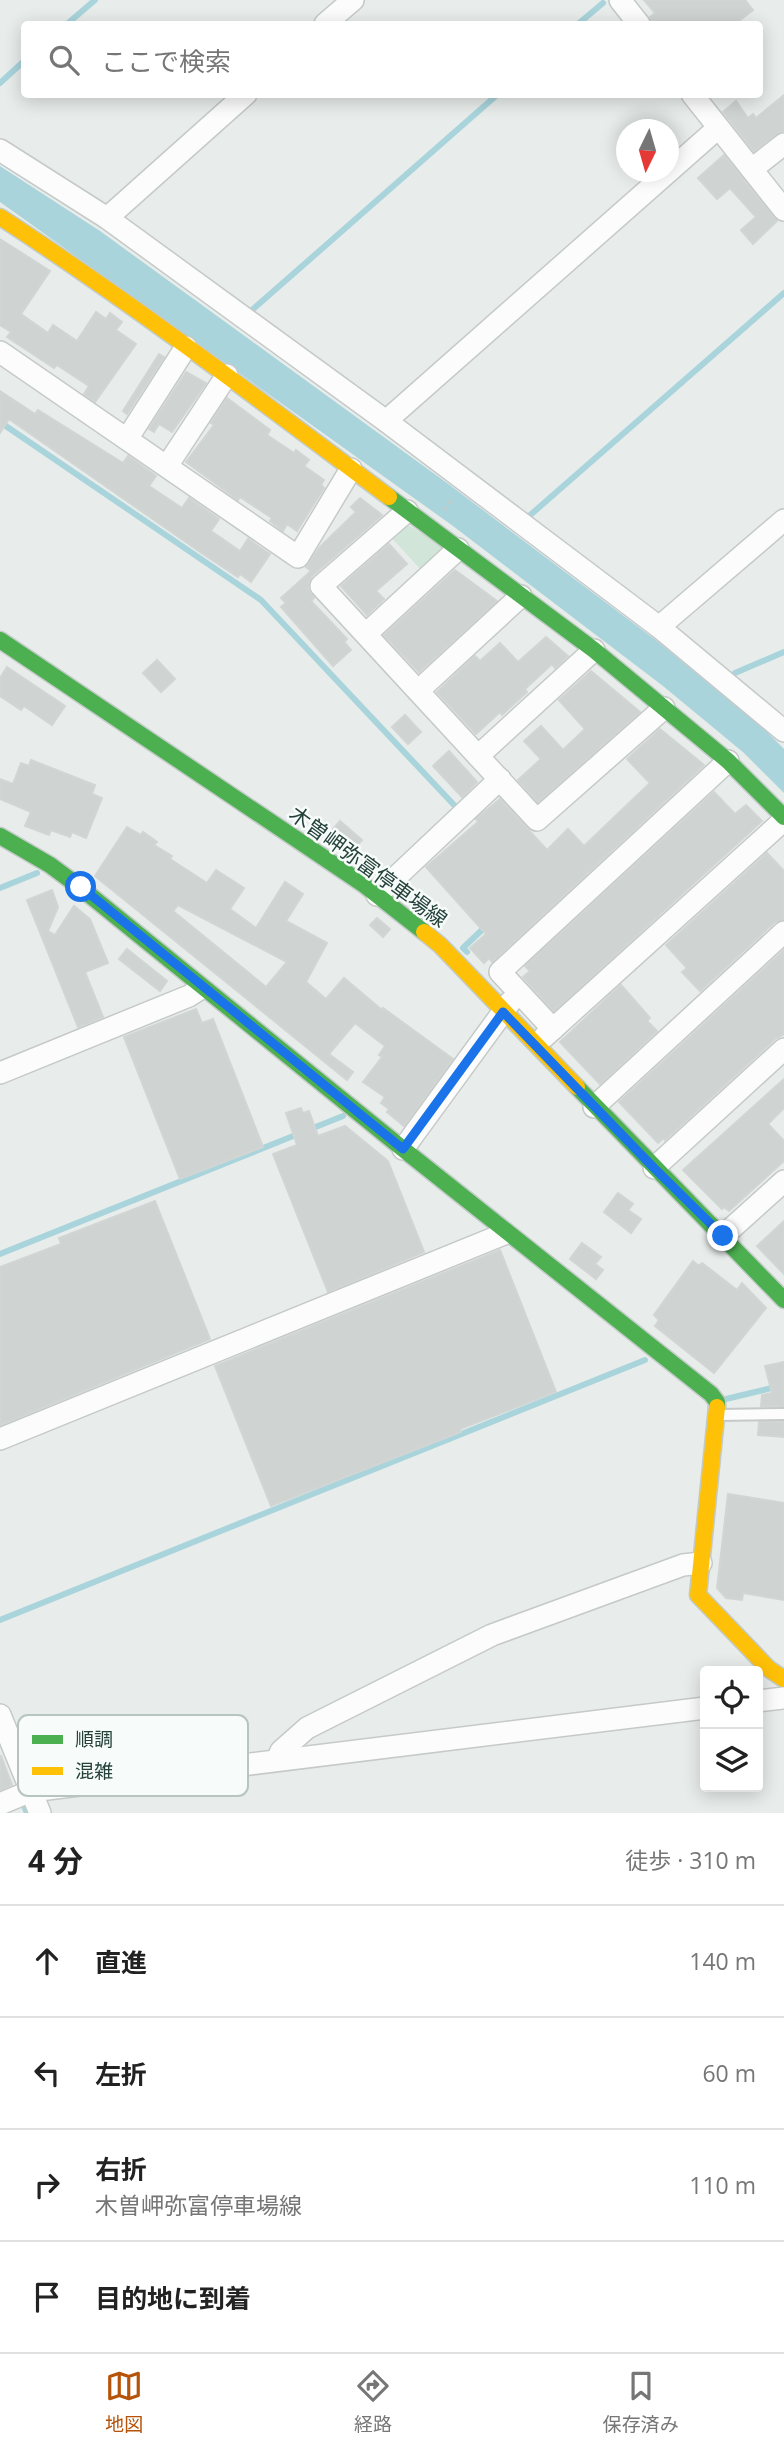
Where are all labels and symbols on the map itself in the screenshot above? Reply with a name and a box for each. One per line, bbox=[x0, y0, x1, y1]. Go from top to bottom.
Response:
north arrow bbox=[616, 119, 679, 182]
street label: 木曽岬弥富停車場線 bbox=[284, 799, 453, 933]
route start bbox=[65, 871, 96, 902]
route end bbox=[707, 1220, 738, 1251]
legend bbox=[18, 1715, 248, 1796]
text: 順調 bbox=[75, 1726, 113, 1752]
text: 混雑 bbox=[75, 1758, 113, 1784]

